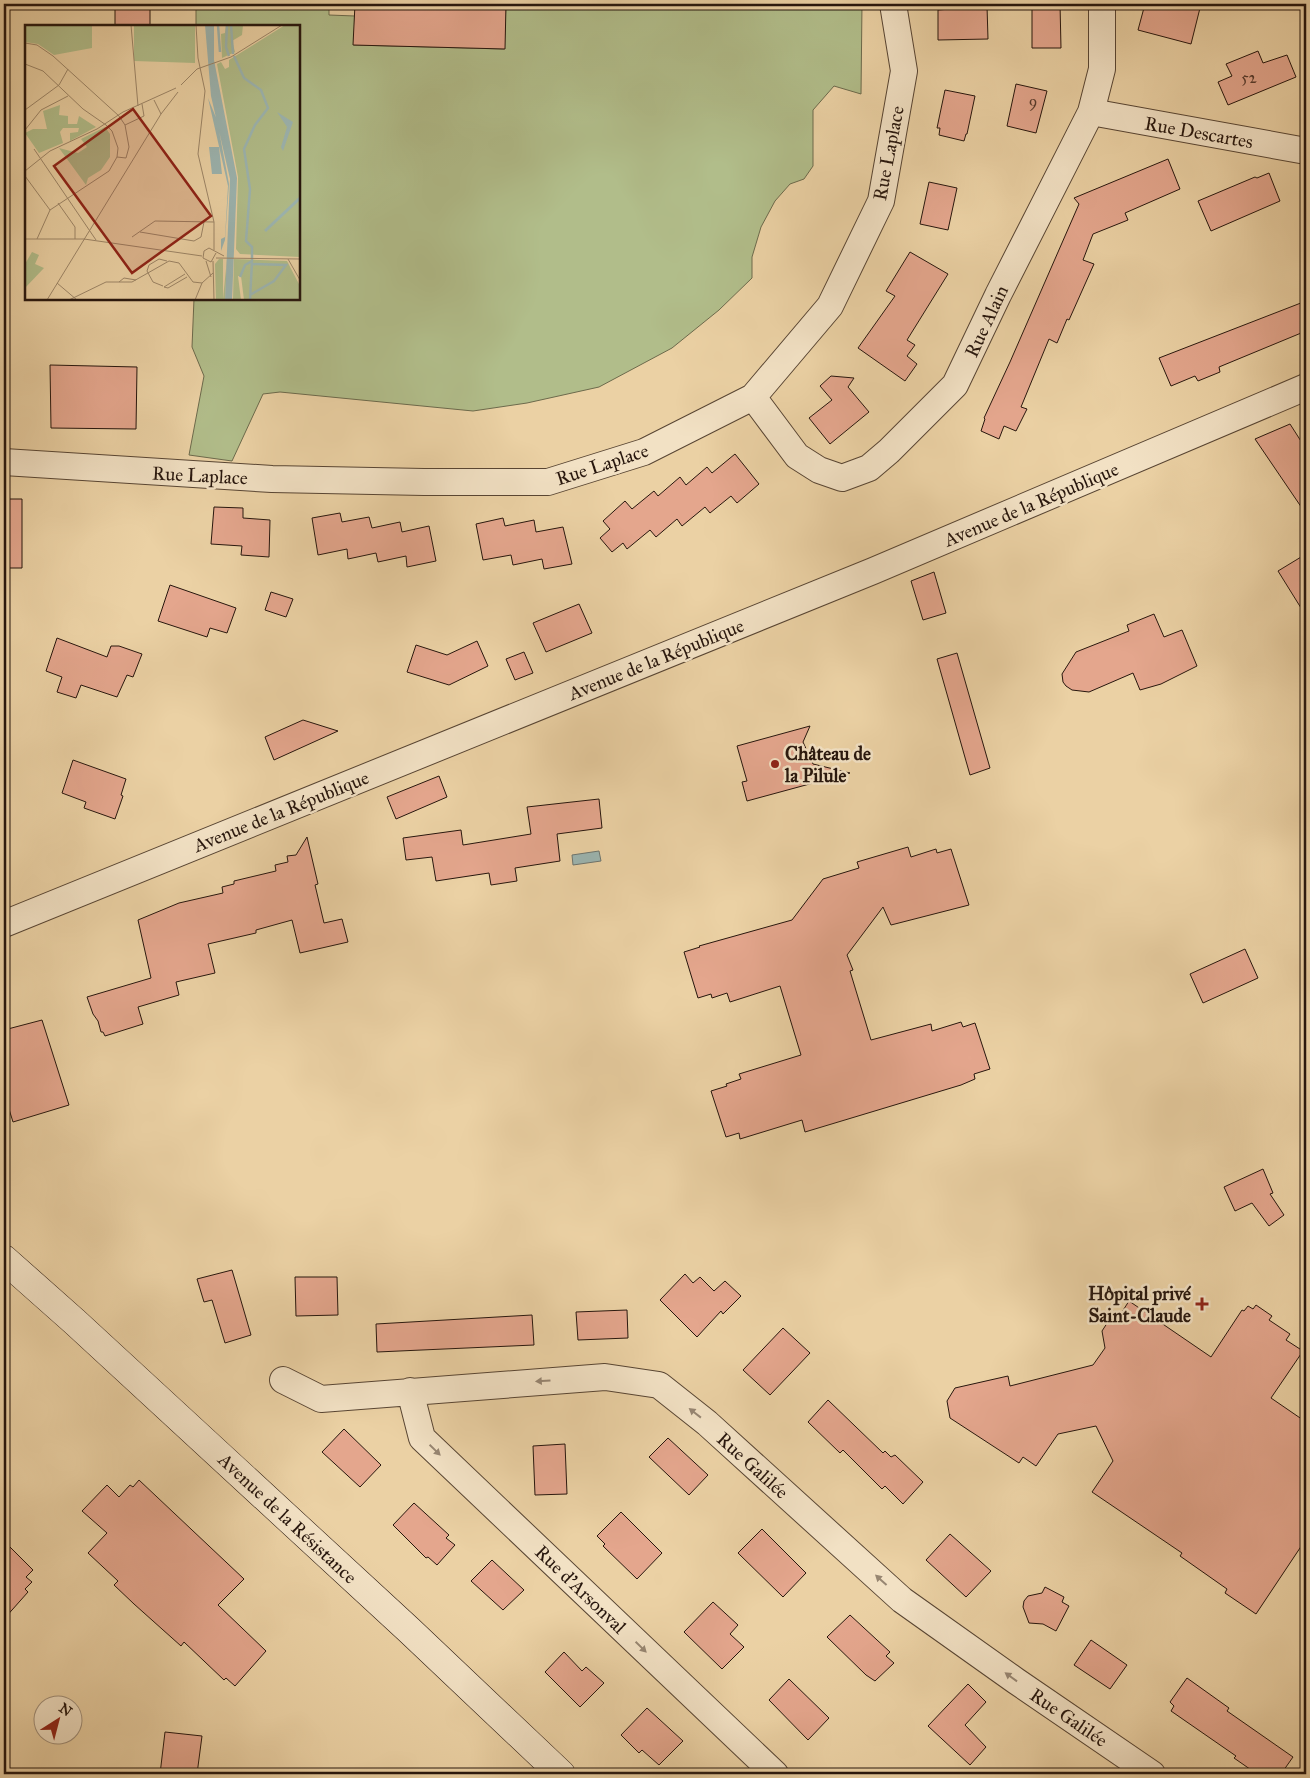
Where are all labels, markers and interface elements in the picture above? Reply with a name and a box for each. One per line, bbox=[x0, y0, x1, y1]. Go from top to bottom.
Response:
inset map bbox=[25, 25, 300, 300]
house number: 52 bbox=[1241, 68, 1257, 87]
house number: 9 bbox=[1029, 92, 1037, 111]
street label: Rue Laplace bbox=[868, 104, 909, 202]
street label: Rue Descartes bbox=[1143, 112, 1255, 153]
street label: Rue Alain bbox=[960, 282, 1013, 361]
street label: Rue Laplace bbox=[553, 439, 651, 490]
street label: Avenue de la République bbox=[940, 457, 1122, 553]
street label: Rue Laplace bbox=[151, 462, 249, 489]
street label: Avenue de la République bbox=[564, 614, 748, 707]
place label: Château de la Pilule bbox=[784, 742, 871, 787]
marker: Château de la Pilule bbox=[769, 758, 781, 770]
street label: Avenue de la République bbox=[189, 766, 373, 859]
place label: Hôpital privé Saint-Claude bbox=[1088, 1282, 1192, 1327]
marker: Hôpital privé Saint-Claude bbox=[1195, 1297, 1209, 1311]
one-way arrow bbox=[534, 1378, 550, 1386]
one-way arrow bbox=[688, 1408, 701, 1419]
street label: Rue Galilée bbox=[712, 1427, 793, 1504]
one-way arrow bbox=[428, 1444, 440, 1456]
street label: Avenue de la Résistance bbox=[213, 1447, 362, 1589]
street label: Rue d'Arsonval bbox=[530, 1540, 632, 1639]
one-way arrow bbox=[875, 1574, 887, 1586]
one-way arrow bbox=[635, 1641, 647, 1653]
one-way arrow bbox=[1004, 1672, 1018, 1682]
street label: Rue Galilée bbox=[1026, 1683, 1112, 1752]
north arrow bbox=[32, 1696, 82, 1746]
text: N bbox=[56, 1700, 75, 1720]

